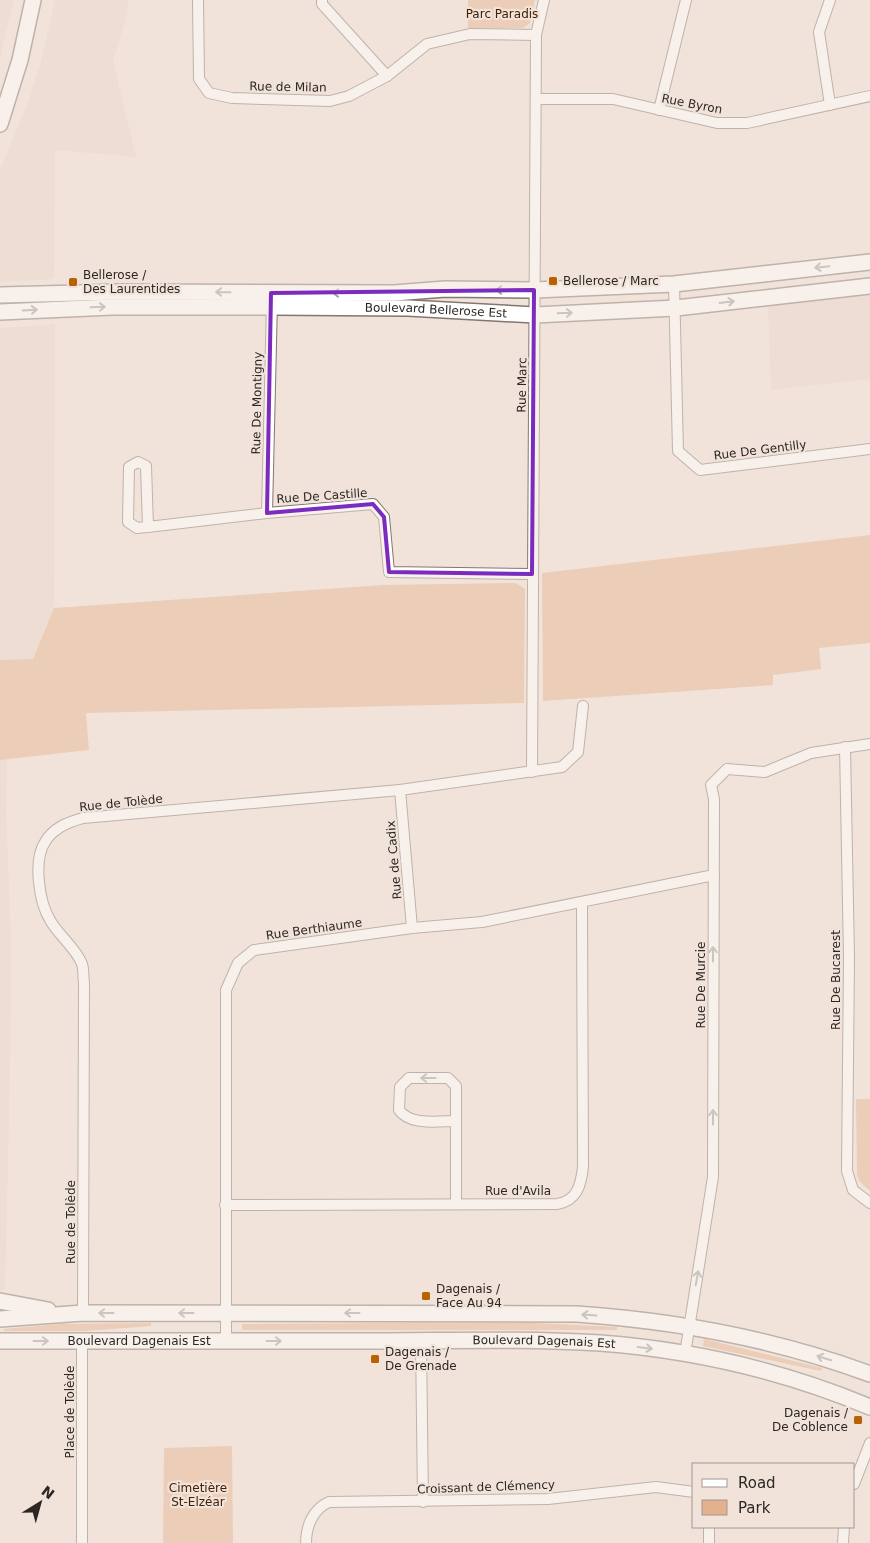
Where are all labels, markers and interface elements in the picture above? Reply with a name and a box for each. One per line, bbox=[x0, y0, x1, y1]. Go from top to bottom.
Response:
park label: Parc Paradis bbox=[466, 7, 538, 21]
street label: Rue de Milan bbox=[249, 79, 327, 95]
street label: Rue Byron bbox=[660, 91, 724, 117]
one-way arrow bbox=[814, 262, 830, 272]
place label: Bellerose / Des Laurentides bbox=[83, 268, 180, 296]
place label: Bellerose / Marc bbox=[563, 274, 659, 288]
marker: Bellerose / Marc bbox=[547, 275, 559, 287]
marker: Bellerose / Des Laurentides bbox=[67, 276, 79, 288]
one-way arrow bbox=[495, 285, 511, 294]
one-way arrow bbox=[215, 288, 231, 297]
one-way arrow bbox=[332, 288, 348, 298]
one-way arrow bbox=[719, 297, 735, 307]
street label: Boulevard Bellerose Est bbox=[365, 301, 508, 320]
one-way arrow bbox=[90, 303, 106, 312]
one-way arrow bbox=[22, 305, 38, 314]
one-way arrow bbox=[557, 309, 573, 318]
street label: Rue De Montigny bbox=[249, 352, 265, 454]
street label: Rue Marc bbox=[515, 357, 529, 413]
street label: Rue De Gentilly bbox=[713, 437, 807, 463]
street label: Rue De Castille bbox=[276, 486, 368, 506]
street label: Rue de Tolède bbox=[79, 792, 163, 814]
street label: Rue de Cadix bbox=[384, 820, 404, 900]
street label: Rue Berthiaume bbox=[265, 915, 363, 943]
street label: Rue De Bucarest bbox=[829, 930, 843, 1030]
street label: Rue De Murcie bbox=[694, 942, 708, 1028]
one-way arrow bbox=[708, 946, 718, 962]
one-way arrow bbox=[420, 1073, 436, 1083]
one-way arrow bbox=[708, 1109, 718, 1125]
street label: Rue de Tolède bbox=[64, 1180, 78, 1264]
street label: Rue d'Avila bbox=[485, 1184, 551, 1198]
one-way arrow bbox=[693, 1270, 703, 1286]
place label: Dagenais / Face Au 94 bbox=[436, 1282, 502, 1310]
marker: Dagenais / Face Au 94 bbox=[420, 1290, 432, 1302]
one-way arrow bbox=[99, 1308, 115, 1318]
one-way arrow bbox=[178, 1308, 194, 1318]
one-way arrow bbox=[345, 1308, 361, 1318]
one-way arrow bbox=[581, 1310, 597, 1319]
street label: Boulevard Dagenais Est bbox=[472, 1333, 616, 1351]
street label: Boulevard Dagenais Est bbox=[67, 1334, 211, 1348]
one-way arrow bbox=[32, 1336, 49, 1346]
one-way arrow bbox=[266, 1336, 282, 1346]
one-way arrow bbox=[636, 1343, 652, 1353]
place label: Dagenais / De Grenade bbox=[385, 1345, 457, 1373]
marker: Dagenais / De Grenade bbox=[369, 1353, 381, 1365]
one-way arrow bbox=[816, 1353, 832, 1363]
street label: Place de Tolède bbox=[63, 1366, 77, 1458]
place label: Dagenais / De Coblence bbox=[772, 1406, 849, 1434]
marker: Dagenais / De Coblence bbox=[852, 1414, 864, 1426]
legend bbox=[692, 1463, 855, 1528]
text: Road bbox=[738, 1474, 776, 1492]
north arrow bbox=[15, 1478, 65, 1528]
street label: Croissant de Clémency bbox=[417, 1478, 555, 1496]
park label: Cimetière St-Elzéar bbox=[169, 1481, 227, 1509]
text: N bbox=[38, 1483, 57, 1503]
text: Park bbox=[738, 1499, 771, 1517]

